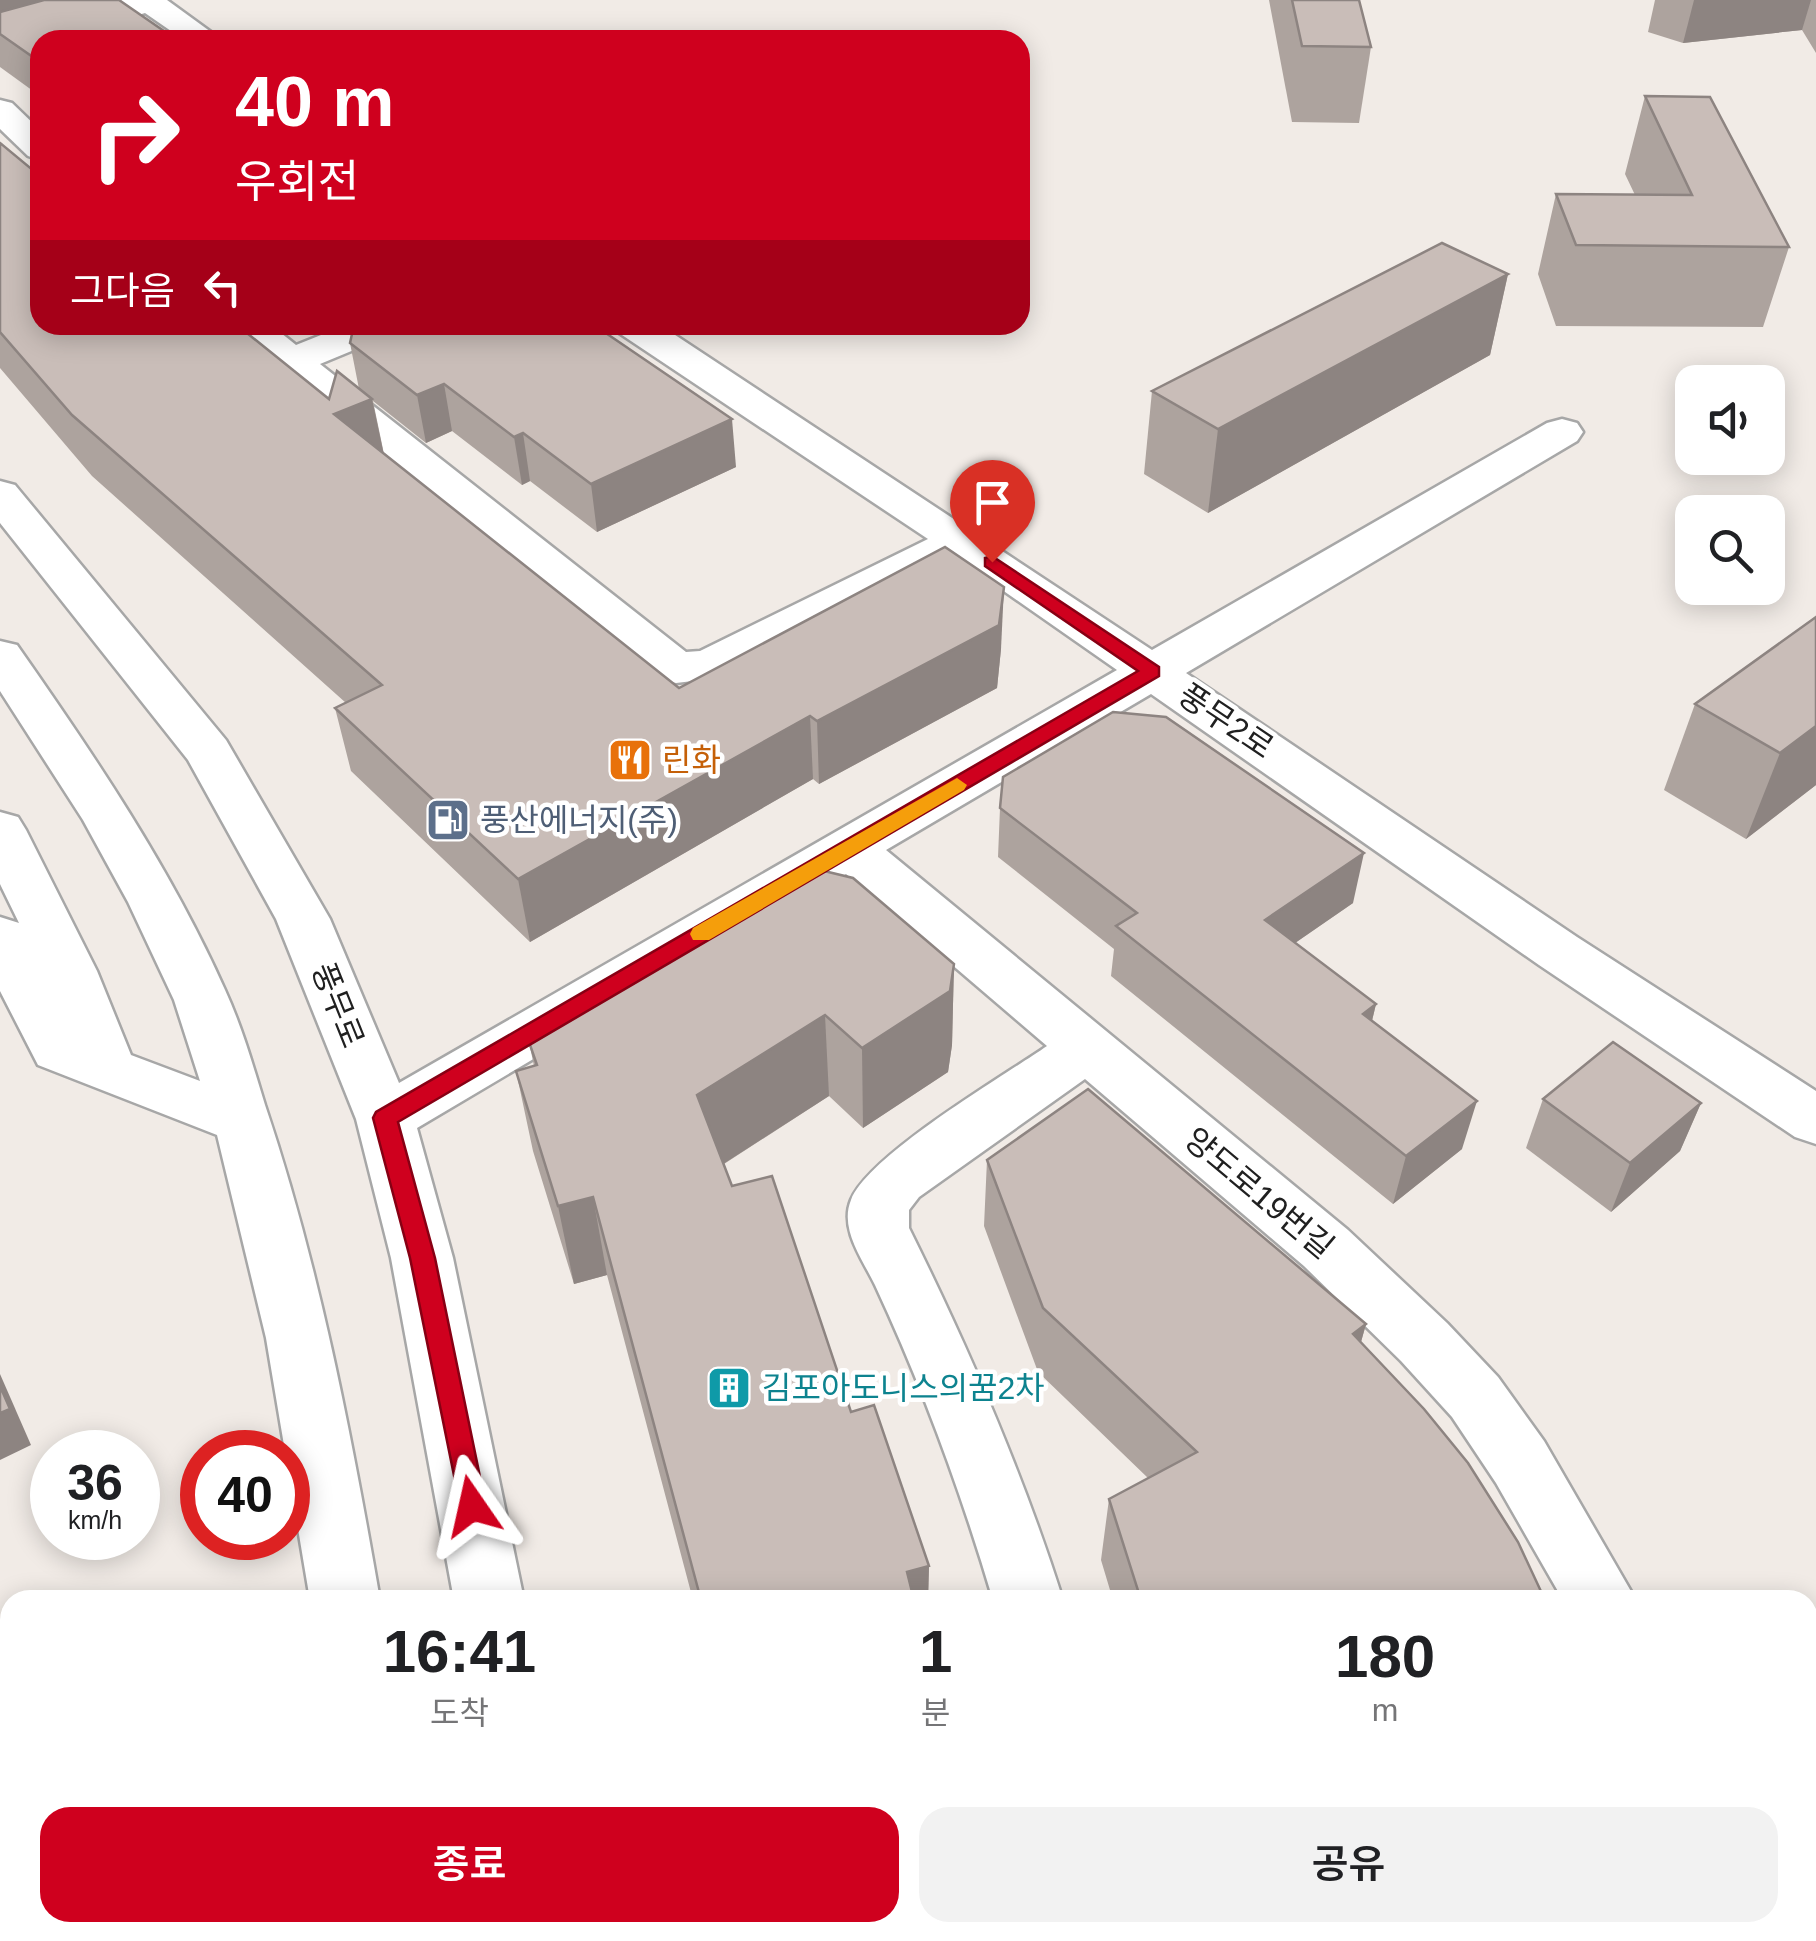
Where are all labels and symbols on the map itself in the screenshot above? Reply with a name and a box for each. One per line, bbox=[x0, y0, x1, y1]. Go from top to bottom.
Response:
pin bbox=[950, 460, 1035, 563]
street label: 풍무2로 bbox=[1172, 676, 1280, 766]
restaurant icon: 린화 bbox=[607, 737, 653, 783]
place label: 린화 bbox=[662, 742, 721, 778]
fuel station icon: 풍산에너지(주) bbox=[425, 797, 471, 843]
place label: 풍산에너지(주) bbox=[480, 802, 678, 838]
street label: 풍무로 bbox=[305, 957, 371, 1053]
street label: 양도로19번길 bbox=[1177, 1120, 1341, 1266]
building icon: 김포아도니스의꿈2차 bbox=[706, 1365, 752, 1411]
place label: 김포아도니스의꿈2차 bbox=[762, 1370, 1045, 1406]
speed limit sign: 40 bbox=[180, 1430, 310, 1560]
position arrow bbox=[420, 1454, 524, 1558]

